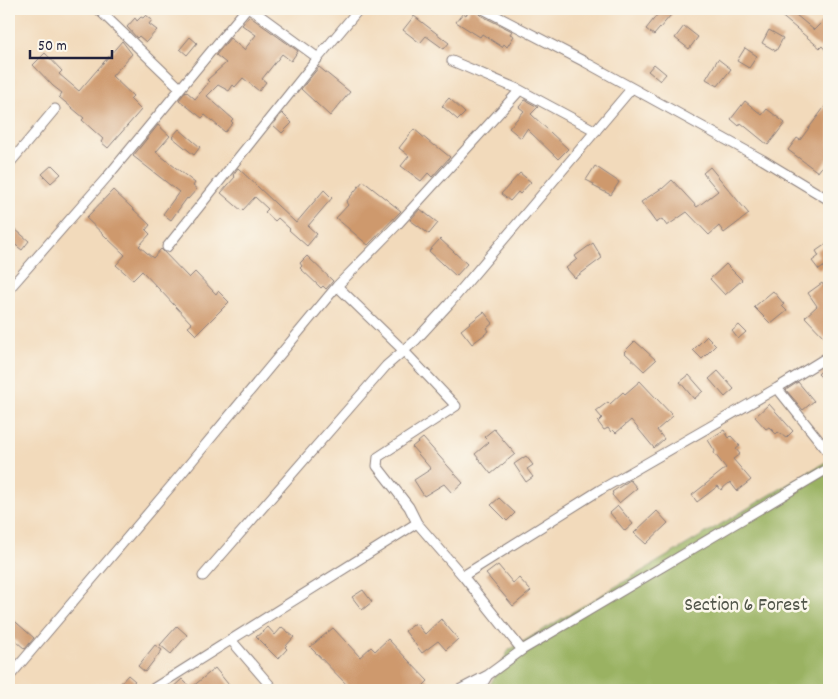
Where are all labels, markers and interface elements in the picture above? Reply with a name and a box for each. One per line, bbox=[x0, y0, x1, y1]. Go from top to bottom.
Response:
scale bar bbox=[30, 28, 112, 60]
text: 50 m bbox=[38, 36, 67, 58]
park label: Section 6 Forest bbox=[684, 592, 808, 620]

